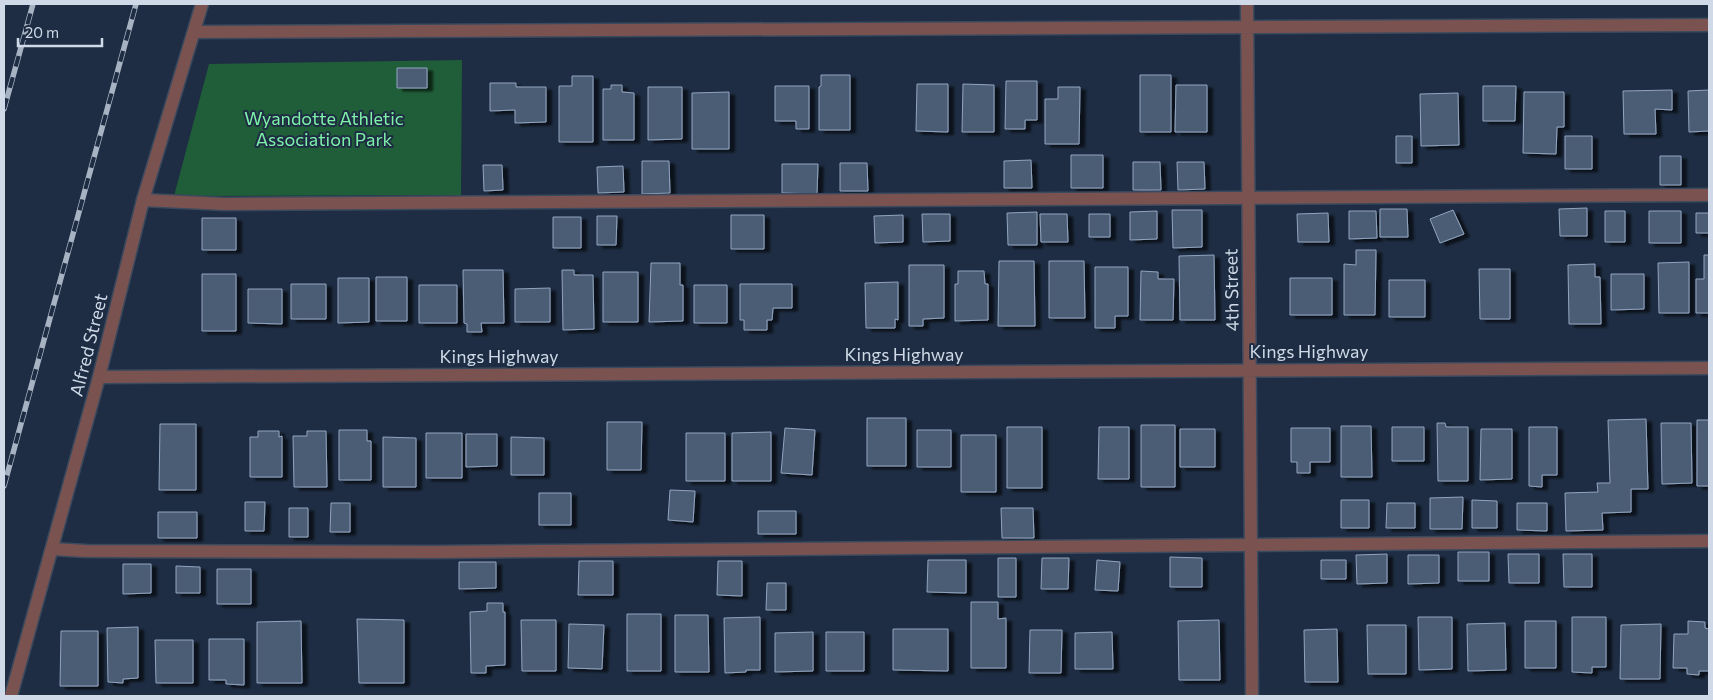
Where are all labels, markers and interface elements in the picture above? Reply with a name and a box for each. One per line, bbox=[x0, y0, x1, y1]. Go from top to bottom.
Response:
scale bar bbox=[18, 15, 101, 47]
text: 20 m bbox=[25, 23, 59, 41]
park label: Wyandotte Athletic Association Park bbox=[244, 107, 404, 150]
street label: 4th Street bbox=[1219, 248, 1243, 332]
street label: Alfred Street bbox=[65, 291, 111, 398]
street label: Kings Highway bbox=[1249, 340, 1369, 362]
street label: Kings Highway bbox=[844, 343, 964, 365]
street label: Kings Highway bbox=[439, 345, 559, 367]

